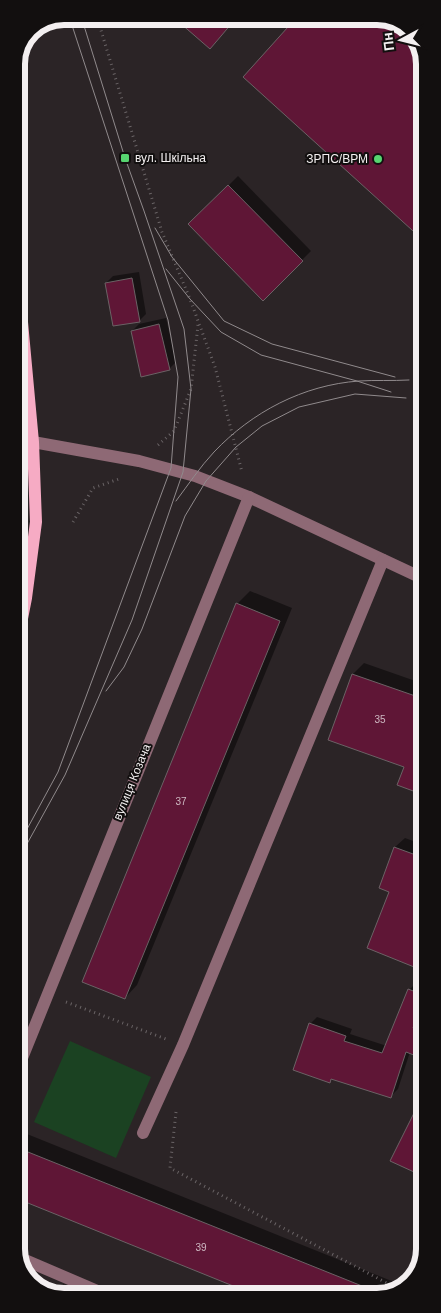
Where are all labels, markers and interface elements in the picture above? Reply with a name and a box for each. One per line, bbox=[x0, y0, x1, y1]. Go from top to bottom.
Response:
north arrow bbox=[376, 15, 426, 65]
text: Пн bbox=[379, 31, 397, 52]
place label: вул. Шкільна bbox=[135, 151, 206, 165]
marker: вул. Шкільна bbox=[119, 152, 131, 164]
place label: ЗРПС/ВРМ bbox=[306, 152, 368, 166]
marker: ЗРПС/ВРМ bbox=[372, 153, 384, 165]
house number: 35 bbox=[374, 714, 386, 725]
street label: вулиця Козача bbox=[110, 742, 154, 822]
house number: 37 bbox=[175, 796, 187, 807]
house number: 39 bbox=[195, 1242, 207, 1253]

